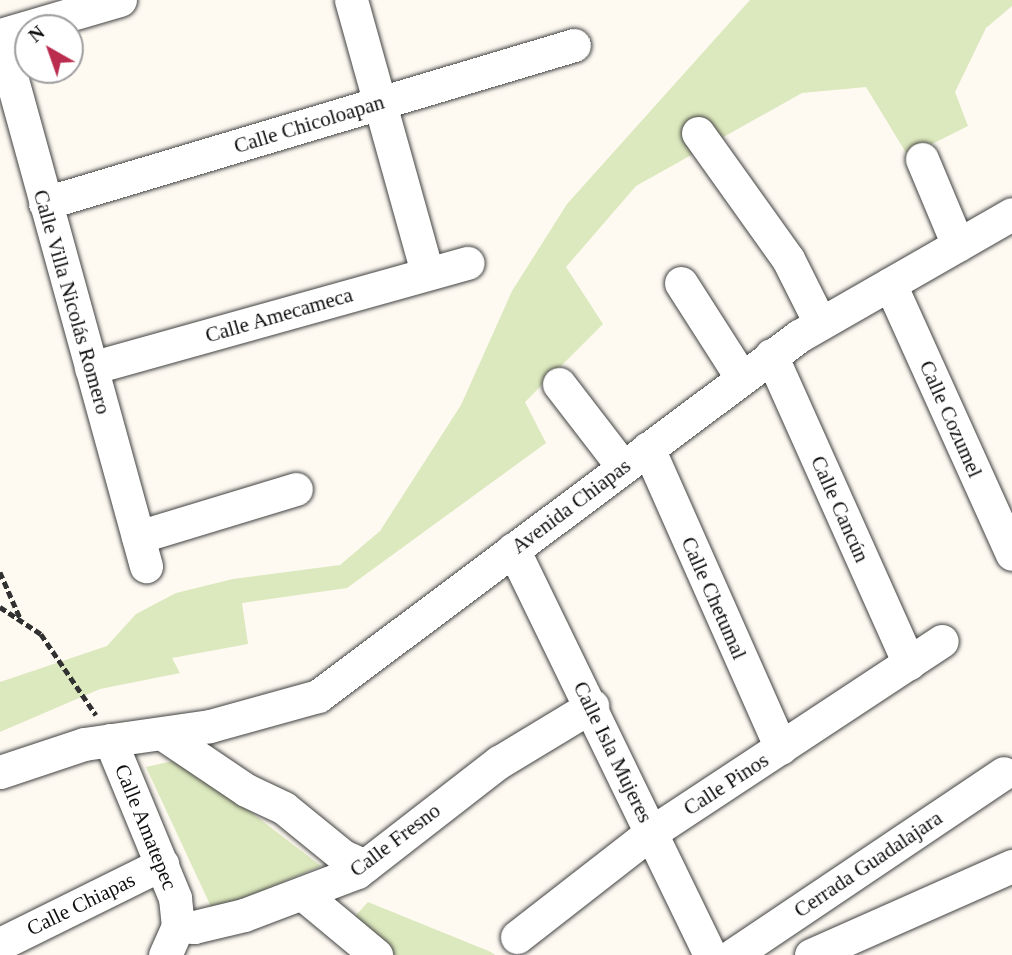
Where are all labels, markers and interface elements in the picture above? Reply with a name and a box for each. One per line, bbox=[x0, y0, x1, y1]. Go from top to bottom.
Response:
north arrow bbox=[14, 14, 84, 84]
text: N bbox=[24, 22, 48, 47]
street label: Calle Chicoloapan bbox=[231, 89, 387, 159]
street label: Calle Villa Nicolás Romero bbox=[28, 187, 116, 417]
street label: Calle Amecameca bbox=[202, 282, 356, 348]
street label: Calle Cozumel bbox=[914, 357, 988, 481]
street label: Calle Cancún bbox=[805, 452, 875, 566]
street label: Avenida Chiapas bbox=[507, 453, 635, 559]
street label: Calle Chetumal bbox=[676, 533, 752, 663]
street label: Calle Isla Mujeres bbox=[568, 677, 658, 827]
street label: Calle Pinos bbox=[679, 747, 773, 821]
street label: Calle Amatepec bbox=[109, 760, 183, 894]
street label: Calle Fresno bbox=[345, 798, 445, 882]
street label: Cerrada Guadalajara bbox=[789, 805, 947, 923]
street label: Calle Chiapas bbox=[23, 867, 139, 941]

